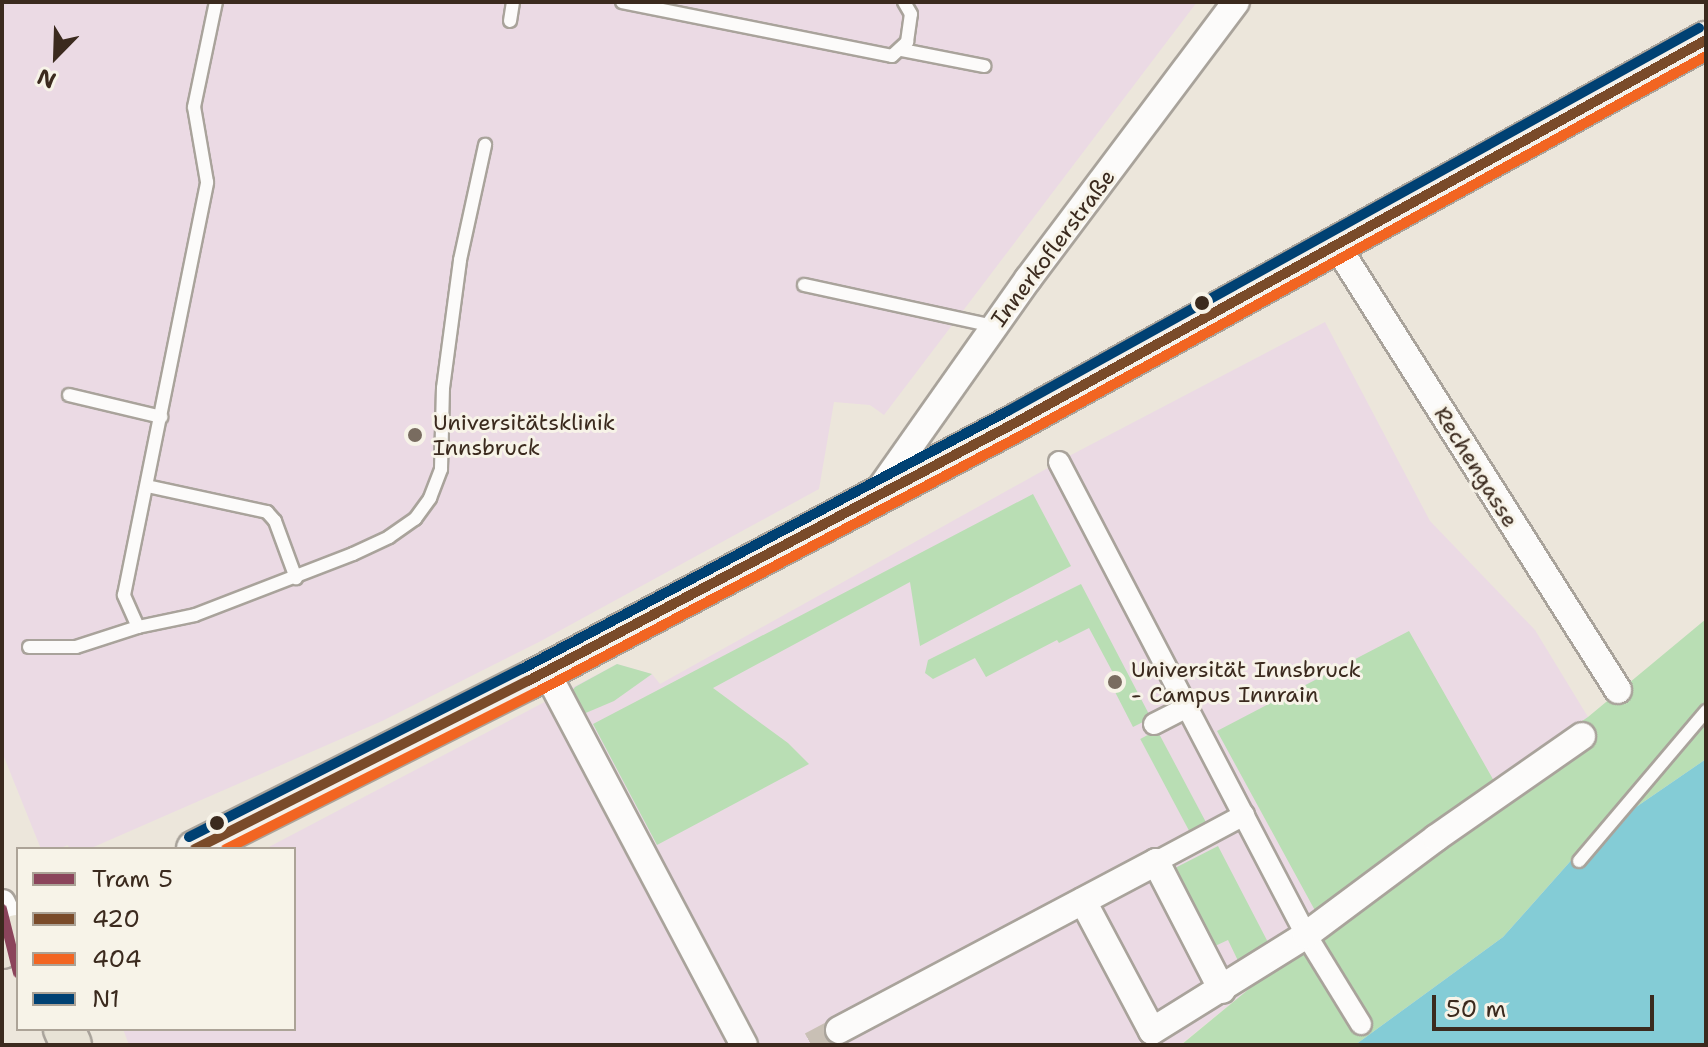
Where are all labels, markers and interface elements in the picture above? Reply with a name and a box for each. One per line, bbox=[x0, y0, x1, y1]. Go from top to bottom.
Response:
north arrow bbox=[16, 16, 96, 96]
text: N bbox=[33, 62, 60, 95]
street label: Innerkoflerstraße bbox=[985, 164, 1121, 332]
unlabelled marker bbox=[1194, 295, 1210, 311]
street label: Rechengasse bbox=[1428, 402, 1524, 532]
place label: Universitätsklinik Innsbruck bbox=[433, 409, 615, 460]
marker: Universitätsklinik Innsbruck bbox=[404, 424, 426, 446]
place label: Universität Innsbruck - Campus Innrain bbox=[1131, 656, 1361, 708]
marker: Universität Innsbruck - Campus Innrain bbox=[1106, 673, 1124, 691]
unlabelled marker bbox=[209, 815, 225, 831]
legend bbox=[16, 847, 296, 1031]
text: Tram 5 bbox=[92, 863, 173, 895]
text: 420 bbox=[92, 903, 140, 935]
text: 404 bbox=[92, 943, 142, 975]
scale bar bbox=[1436, 979, 1658, 1029]
text: N1 bbox=[92, 983, 120, 1015]
text: 50 m bbox=[1446, 993, 1506, 1025]

